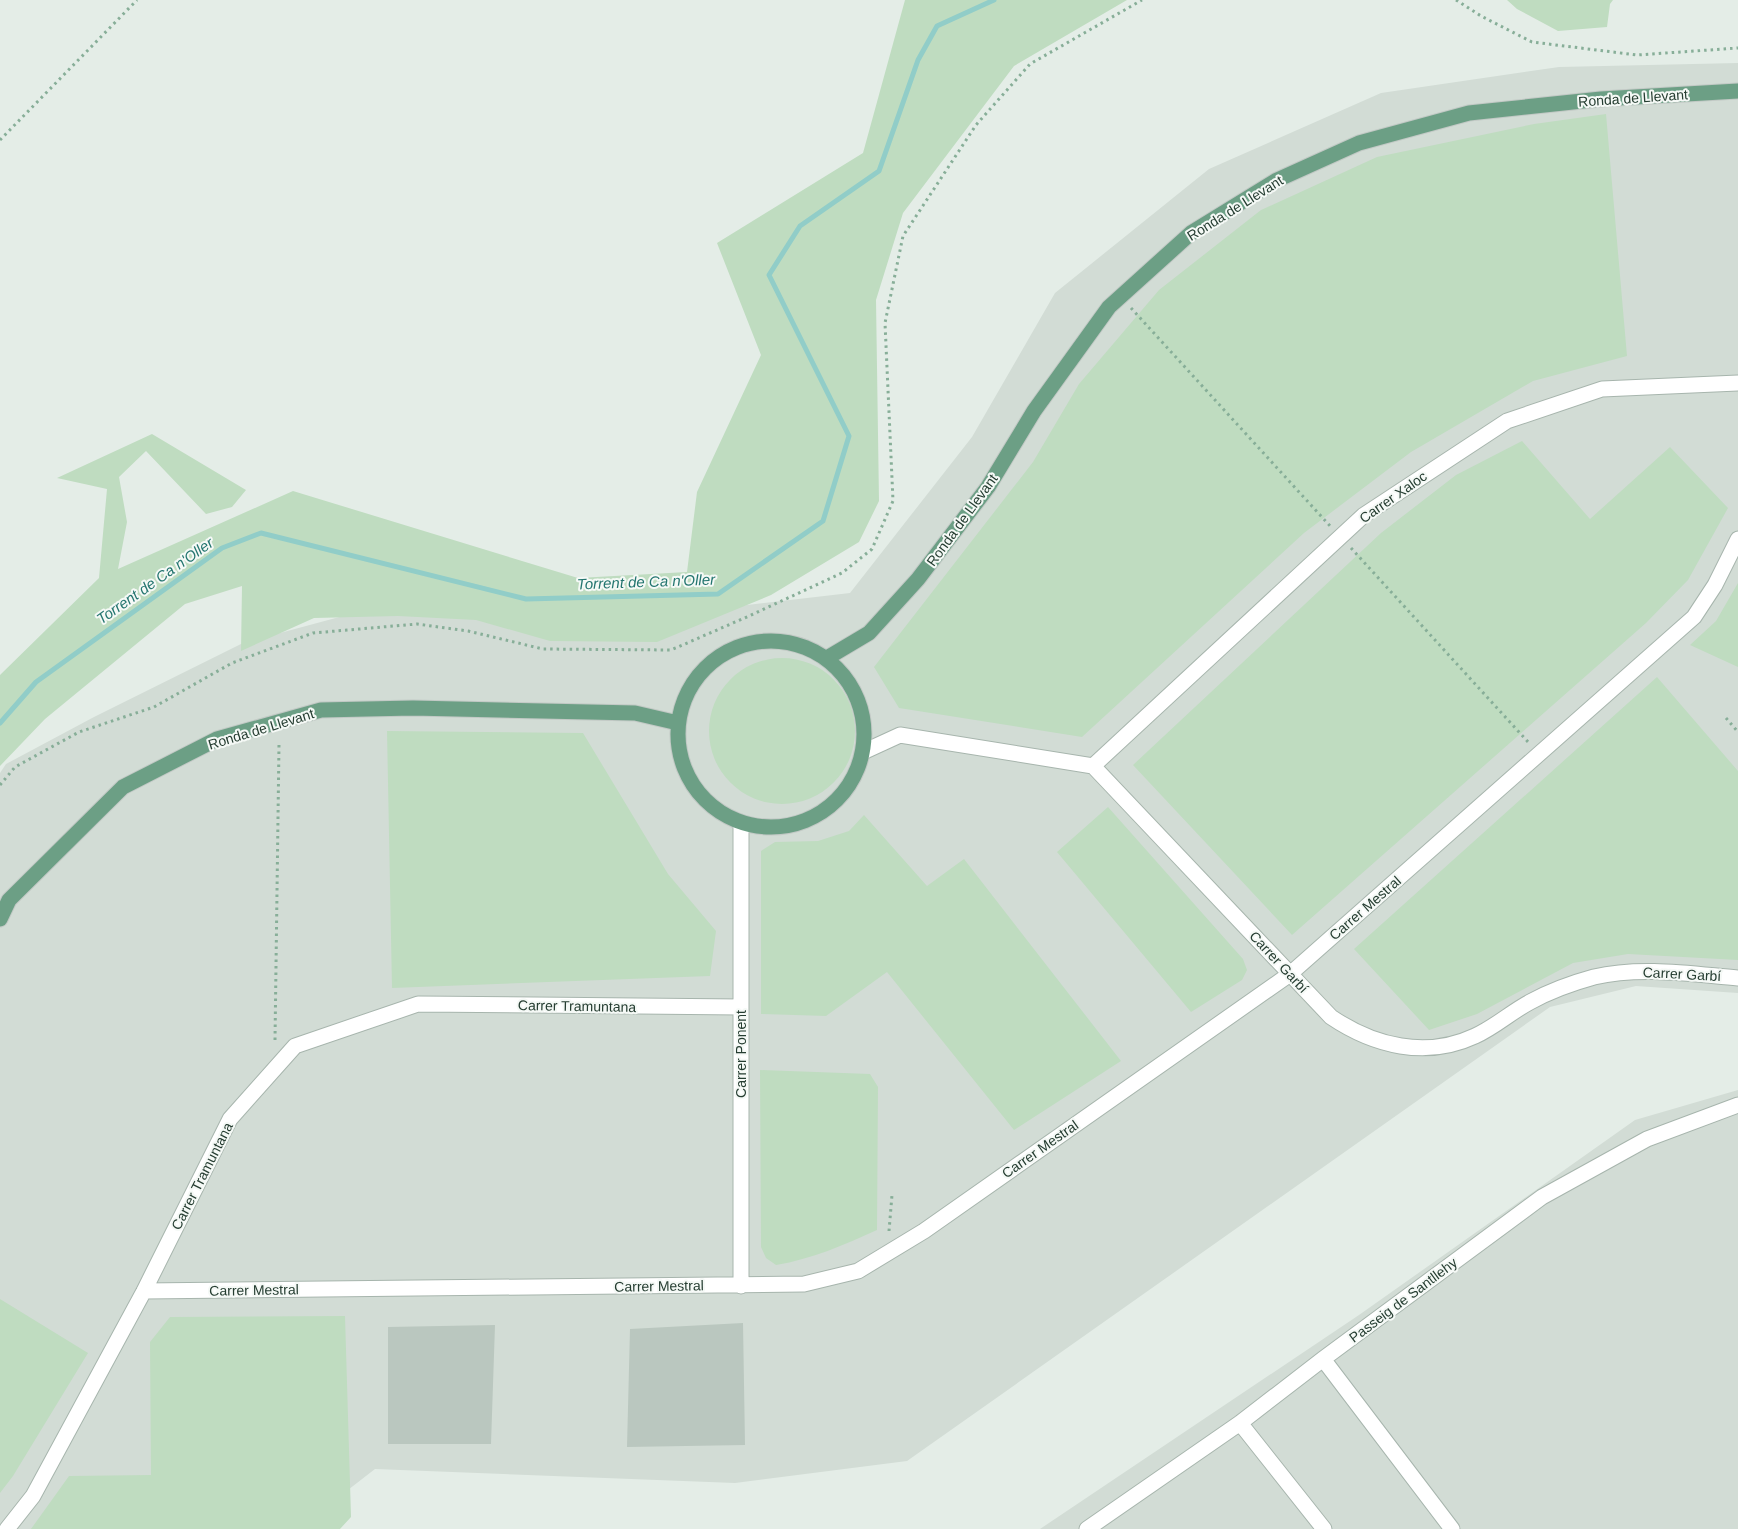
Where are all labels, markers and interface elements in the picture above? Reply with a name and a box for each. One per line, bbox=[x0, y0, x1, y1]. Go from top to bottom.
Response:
street label: Ronda de Llevant bbox=[1578, 86, 1688, 110]
street label: Ronda de Llevant bbox=[1184, 172, 1286, 244]
street label: Carrer Xaloc bbox=[1356, 468, 1430, 526]
street label: Ronda de Llevant bbox=[923, 471, 1001, 569]
water label: Torrent de Ca n'Oller bbox=[93, 533, 217, 627]
water label: Torrent de Ca n'Oller bbox=[577, 571, 716, 592]
street label: Ronda de Llevant bbox=[206, 705, 316, 753]
street label: Carrer Mestral bbox=[1326, 873, 1404, 943]
street label: Carrer Garbí bbox=[1246, 928, 1312, 996]
street label: Carrer Garbí bbox=[1642, 964, 1722, 984]
street label: Carrer Tramuntana bbox=[518, 997, 636, 1015]
street label: Carrer Ponent bbox=[733, 1010, 749, 1098]
street label: Carrer Mestral bbox=[999, 1117, 1081, 1181]
street label: Carrer Tramuntana bbox=[168, 1119, 236, 1232]
street label: Passeig de Santllehy bbox=[1346, 1254, 1460, 1346]
street label: Carrer Mestral bbox=[614, 1277, 704, 1295]
street label: Carrer Mestral bbox=[209, 1281, 299, 1299]

